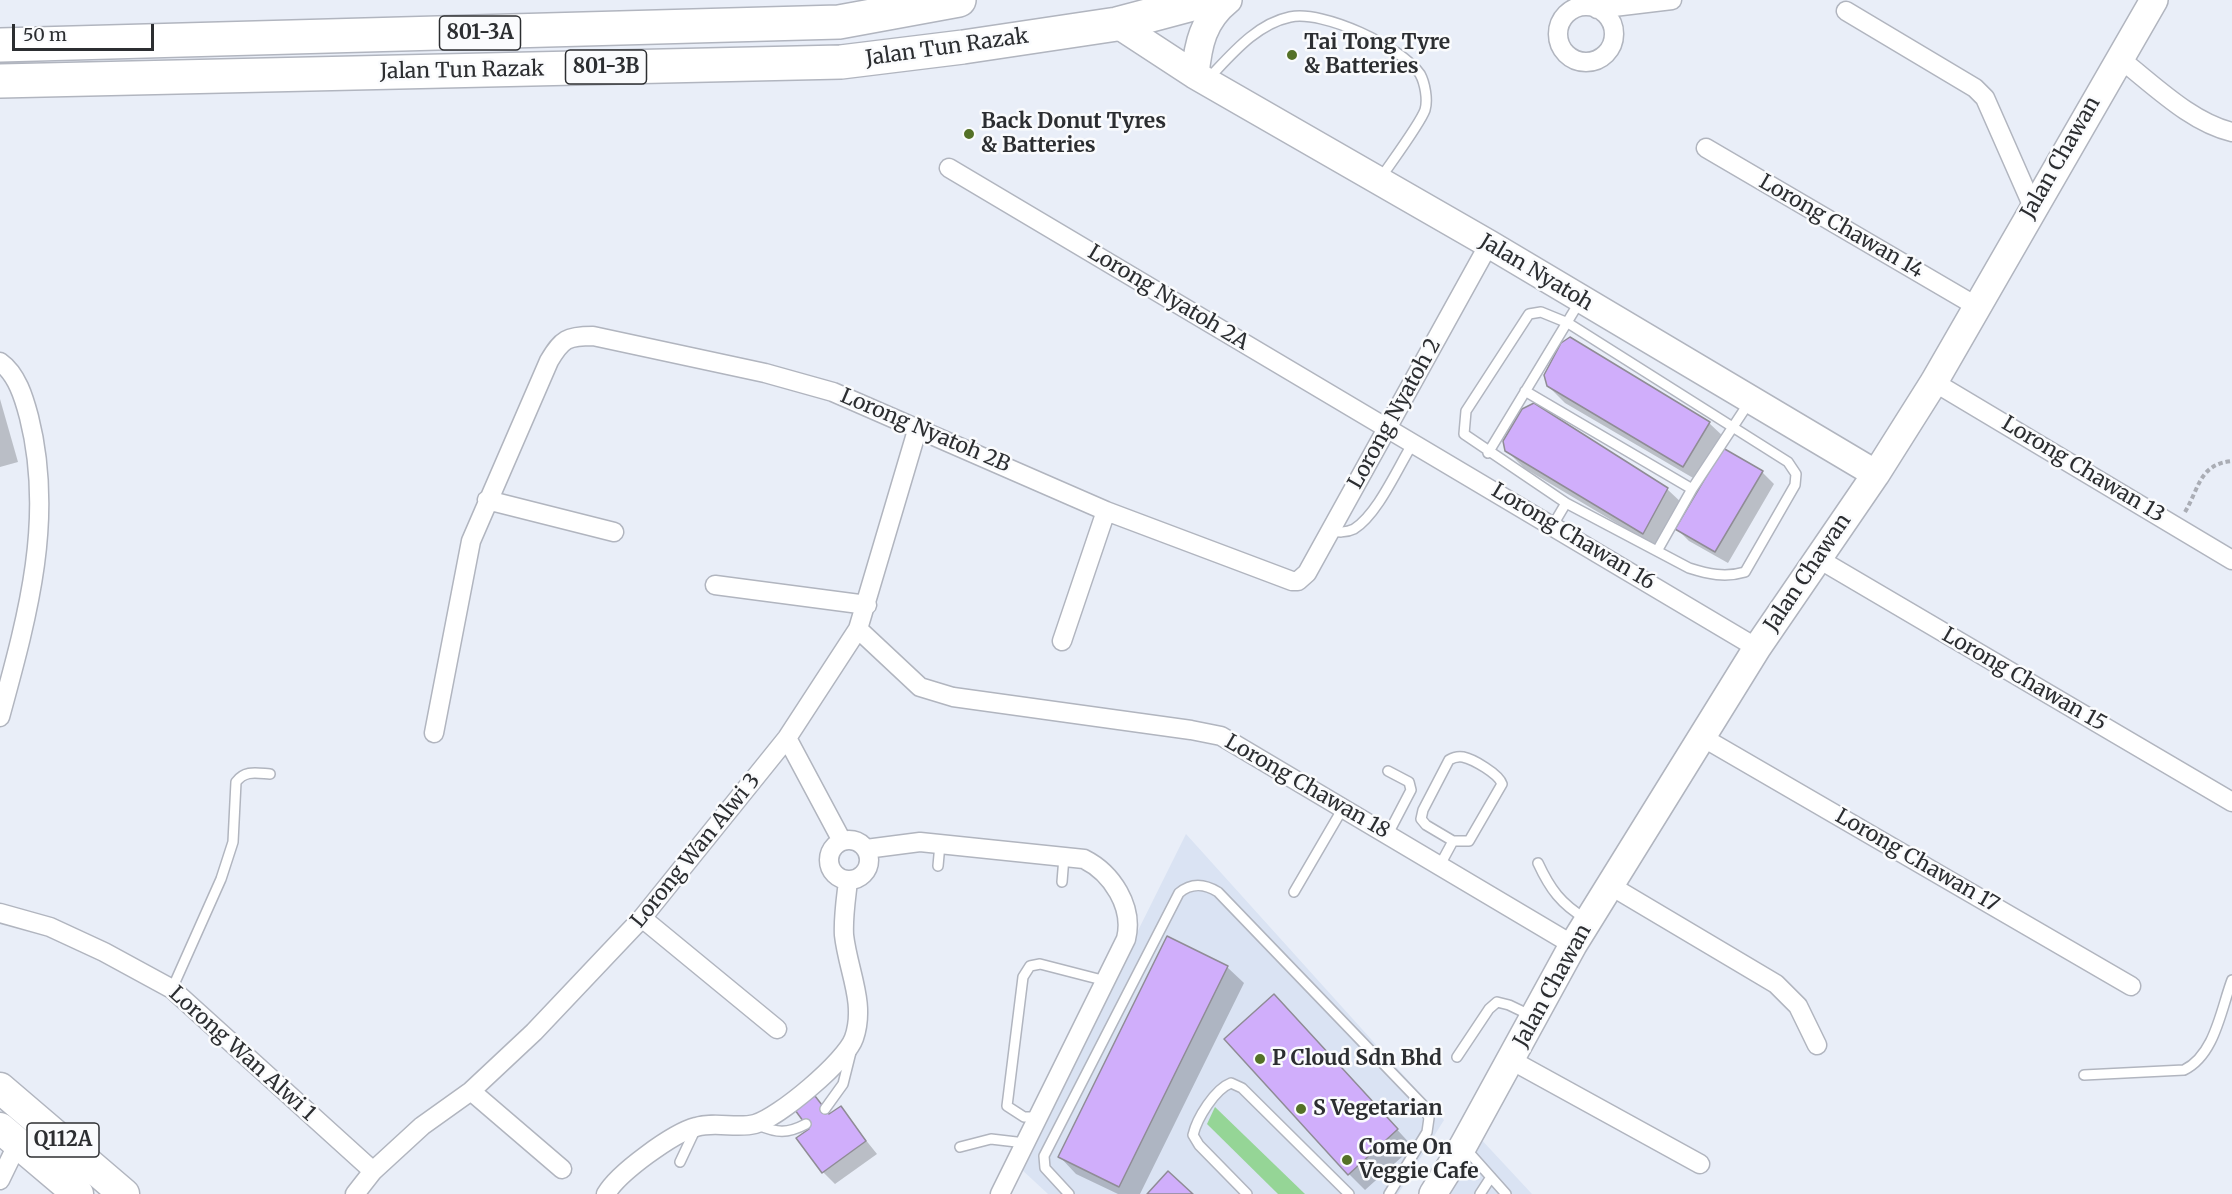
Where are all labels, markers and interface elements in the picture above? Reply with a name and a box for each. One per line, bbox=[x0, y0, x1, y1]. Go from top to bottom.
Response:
scale bar bbox=[15, 12, 158, 50]
road number: 801-3A bbox=[440, 16, 520, 50]
text: 50 m bbox=[23, 23, 67, 46]
street label: Jalan Tun Razak bbox=[864, 24, 1030, 72]
place label: Tai Tong Tyre & Batteries bbox=[1304, 30, 1450, 80]
marker: Tai Tong Tyre & Batteries bbox=[1285, 48, 1299, 62]
road number: 801-3B bbox=[566, 50, 646, 84]
street label: Jalan Tun Razak bbox=[380, 57, 544, 85]
street label: Jalan Chawan bbox=[2016, 92, 2106, 224]
place label: Back Donut Tyres & Batteries bbox=[981, 109, 1166, 159]
marker: Back Donut Tyres & Batteries bbox=[962, 127, 976, 141]
street label: Lorong Chawan 14 bbox=[1754, 170, 1928, 284]
street label: Jalan Nyatoh bbox=[1475, 229, 1597, 317]
street label: Lorong Nyatoh 2A bbox=[1083, 240, 1253, 356]
street label: Lorong Nyatoh 2 bbox=[1343, 334, 1447, 494]
street label: Lorong Nyatoh 2B bbox=[836, 384, 1014, 478]
street label: Lorong Chawan 13 bbox=[1997, 411, 2169, 529]
street label: Lorong Chawan 16 bbox=[1487, 478, 1659, 596]
street label: Jalan Chawan bbox=[1759, 509, 1857, 637]
street label: Lorong Chawan 15 bbox=[1937, 623, 2111, 737]
street label: Lorong Chawan 18 bbox=[1220, 730, 1394, 844]
street label: Lorong Wan Alwi 3 bbox=[626, 769, 766, 933]
street label: Lorong Chawan 17 bbox=[1831, 804, 2003, 918]
street label: Jalan Chawan bbox=[1509, 920, 1597, 1052]
street label: Lorong Wan Alwi 1 bbox=[163, 982, 321, 1126]
place label: P Cloud Sdn Bhd bbox=[1272, 1046, 1442, 1072]
marker: P Cloud Sdn Bhd bbox=[1253, 1052, 1267, 1066]
place label: S Vegetarian bbox=[1313, 1096, 1443, 1122]
marker: S Vegetarian bbox=[1294, 1102, 1308, 1116]
road number: Q112A bbox=[27, 1123, 99, 1157]
place label: Come On Veggie Cafe bbox=[1359, 1135, 1479, 1185]
marker: Come On Veggie Cafe bbox=[1340, 1153, 1354, 1167]

